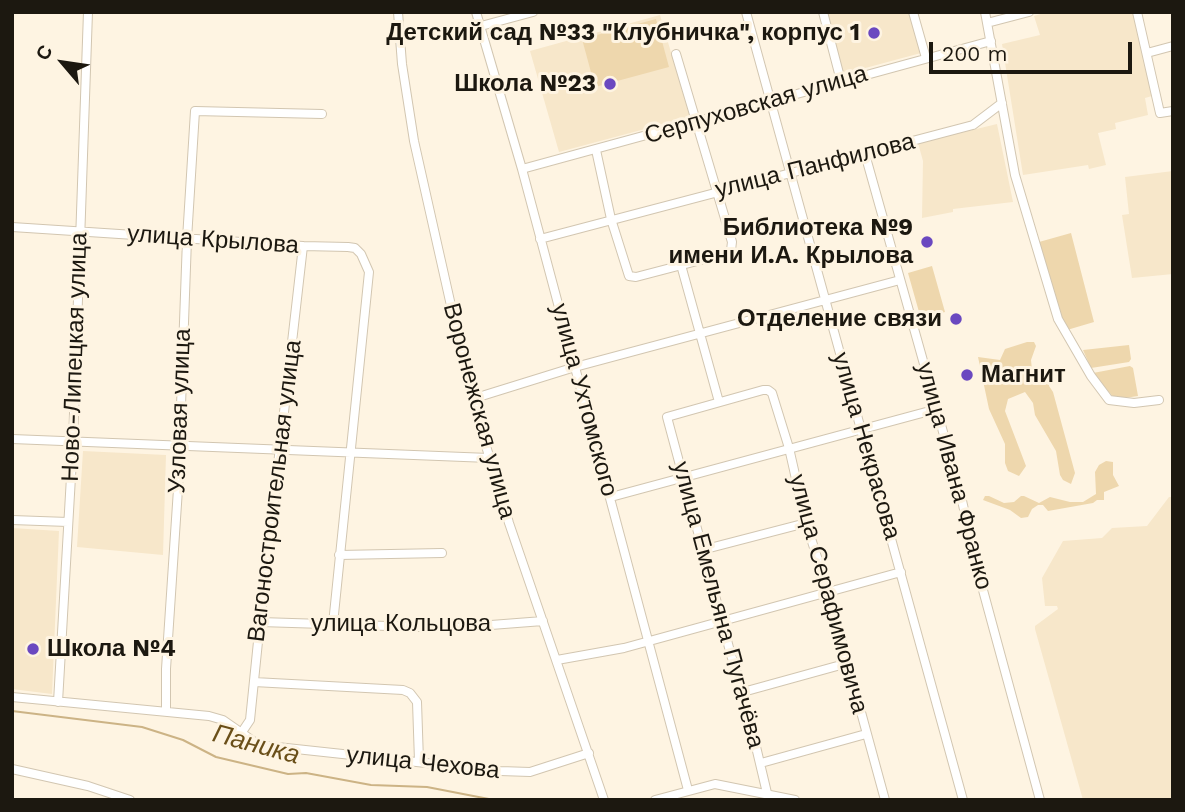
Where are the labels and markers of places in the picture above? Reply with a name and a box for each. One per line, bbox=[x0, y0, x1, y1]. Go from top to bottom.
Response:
place label: Детский сад №33 "Клубничка", корпус 1 bbox=[386, 19, 860, 47]
marker: Детский сад №33 "Клубничка", корпус 1 bbox=[866, 25, 882, 41]
place label: Школа №23 bbox=[454, 70, 596, 98]
marker: Школа №23 bbox=[602, 76, 618, 92]
place label: Библиотека №9 имени И.А. Крылова bbox=[668, 214, 913, 270]
marker: Библиотека №9 имени И.А. Крылова bbox=[919, 234, 935, 250]
place label: Отделение связи bbox=[737, 305, 942, 333]
marker: Отделение связи bbox=[948, 311, 964, 327]
place label: Магнит bbox=[981, 361, 1066, 389]
marker: Магнит bbox=[959, 367, 975, 383]
place label: Школа №4 bbox=[47, 635, 176, 663]
marker: Школа №4 bbox=[25, 641, 41, 657]

